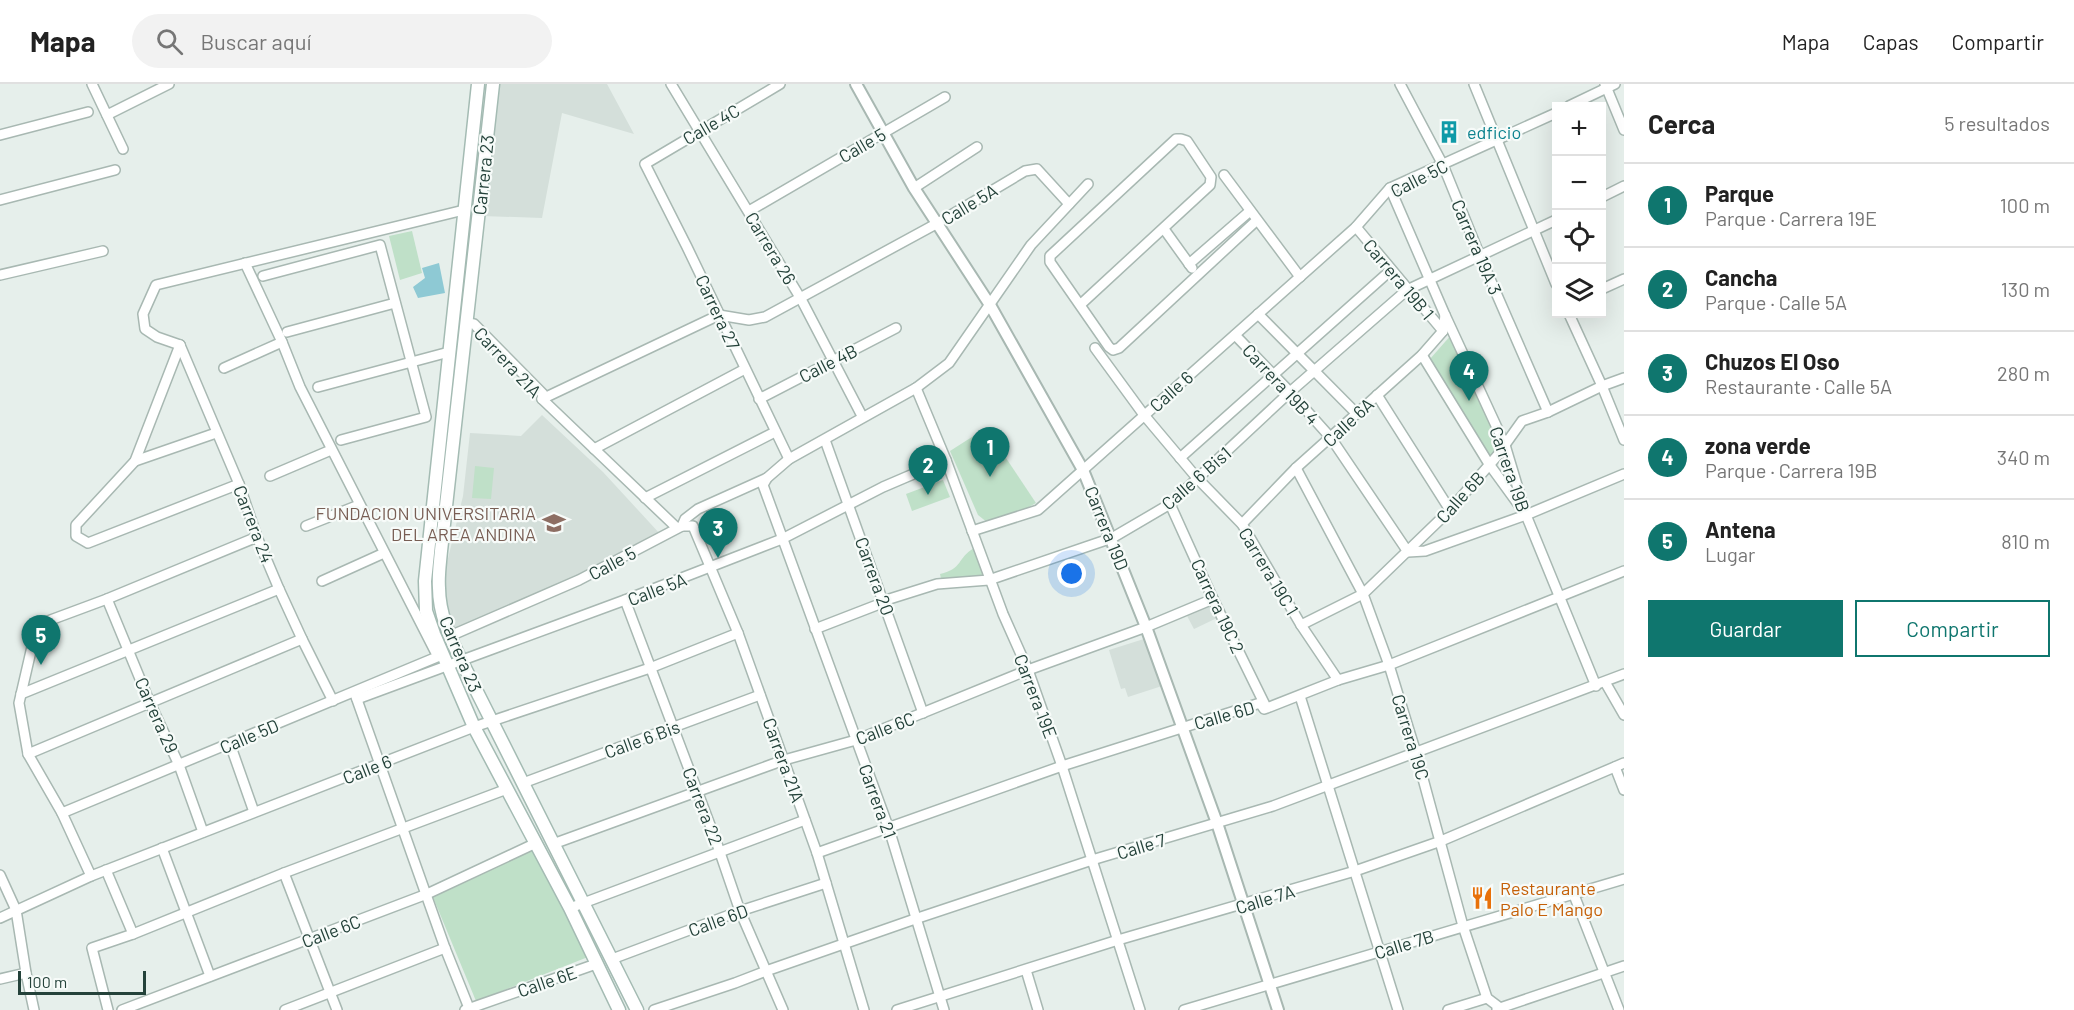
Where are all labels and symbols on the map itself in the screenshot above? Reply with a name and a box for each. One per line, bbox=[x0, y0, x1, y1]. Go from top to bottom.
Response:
street label: Calle 4C bbox=[679, 99, 743, 149]
building icon: edficio bbox=[1436, 119, 1462, 145]
place label: edficio bbox=[1467, 121, 1521, 143]
street label: Calle 5 bbox=[835, 123, 889, 167]
street label: Carrera 23 bbox=[468, 134, 498, 216]
street label: Calle 5C bbox=[1387, 154, 1451, 202]
street label: Calle 5A bbox=[937, 179, 1001, 229]
street label: Carrera 19A 3 bbox=[1447, 196, 1507, 298]
street label: Carrera 26 bbox=[741, 208, 801, 288]
street label: Carrera 19B 1 bbox=[1359, 234, 1439, 324]
street label: Carrera 27 bbox=[691, 271, 745, 353]
street label: Carrera 21A bbox=[470, 322, 546, 402]
street label: Calle 4B bbox=[795, 339, 861, 387]
street label: Carrera 19B 4 bbox=[1238, 339, 1324, 429]
pin: 4 bbox=[1450, 352, 1488, 401]
street label: Calle 6 bbox=[1145, 366, 1197, 416]
street label: Calle 6A bbox=[1318, 393, 1378, 451]
street label: Carrera 19B bbox=[1485, 423, 1535, 515]
pin: 1 bbox=[970, 428, 1010, 477]
street label: Calle 6 Bis1 bbox=[1157, 442, 1235, 514]
pin: 2 bbox=[908, 446, 948, 495]
street label: Calle 6B bbox=[1431, 467, 1489, 527]
street label: Carrera 24 bbox=[229, 482, 279, 566]
street label: Carrera 19D bbox=[1080, 483, 1134, 573]
place label: FUNDACION UNIVERSITARIA DEL AREA ANDINA bbox=[316, 502, 536, 545]
pin: 3 bbox=[698, 508, 738, 558]
school or university icon: FUNDACION UNIVERSITARIA DEL AREA ANDINA bbox=[541, 510, 567, 536]
street label: Carrera 19C 1 bbox=[1234, 523, 1304, 619]
street label: Carrera 20 bbox=[851, 534, 899, 618]
street label: Calle 5 bbox=[584, 541, 640, 585]
street label: Carrera 19C 2 bbox=[1187, 555, 1249, 657]
your location bbox=[1057, 559, 1086, 588]
street label: Calle 5A bbox=[624, 568, 690, 610]
street label: Carrera 23 bbox=[435, 613, 487, 695]
pin: 5 bbox=[22, 616, 60, 665]
street label: Carrera 19E bbox=[1010, 651, 1062, 741]
street label: Carrera 29 bbox=[130, 674, 184, 756]
street label: Carrera 19C bbox=[1388, 691, 1434, 783]
street label: Calle 6D bbox=[1191, 696, 1257, 734]
street label: Calle 6C bbox=[852, 707, 918, 749]
street label: Calle 5D bbox=[216, 714, 282, 758]
street label: Calle 6 Bis bbox=[601, 715, 683, 763]
street label: Carrera 21A bbox=[759, 715, 810, 805]
street label: Calle 6 bbox=[339, 750, 395, 788]
street label: Carrera 21 bbox=[854, 761, 902, 841]
street label: Carrera 22 bbox=[678, 764, 728, 848]
street label: Calle 7 bbox=[1114, 828, 1169, 864]
place label: Restaurante Palo E Mango bbox=[1500, 877, 1603, 920]
street label: Calle 7A bbox=[1233, 880, 1297, 918]
restaurant icon: Restaurante Palo E Mango bbox=[1469, 885, 1495, 911]
street label: Calle 6D bbox=[685, 899, 751, 941]
street label: Calle 6C bbox=[298, 910, 364, 952]
street label: Calle 7B bbox=[1371, 925, 1437, 963]
street label: Calle 6E bbox=[514, 961, 580, 1001]
scale bar bbox=[18, 968, 146, 996]

